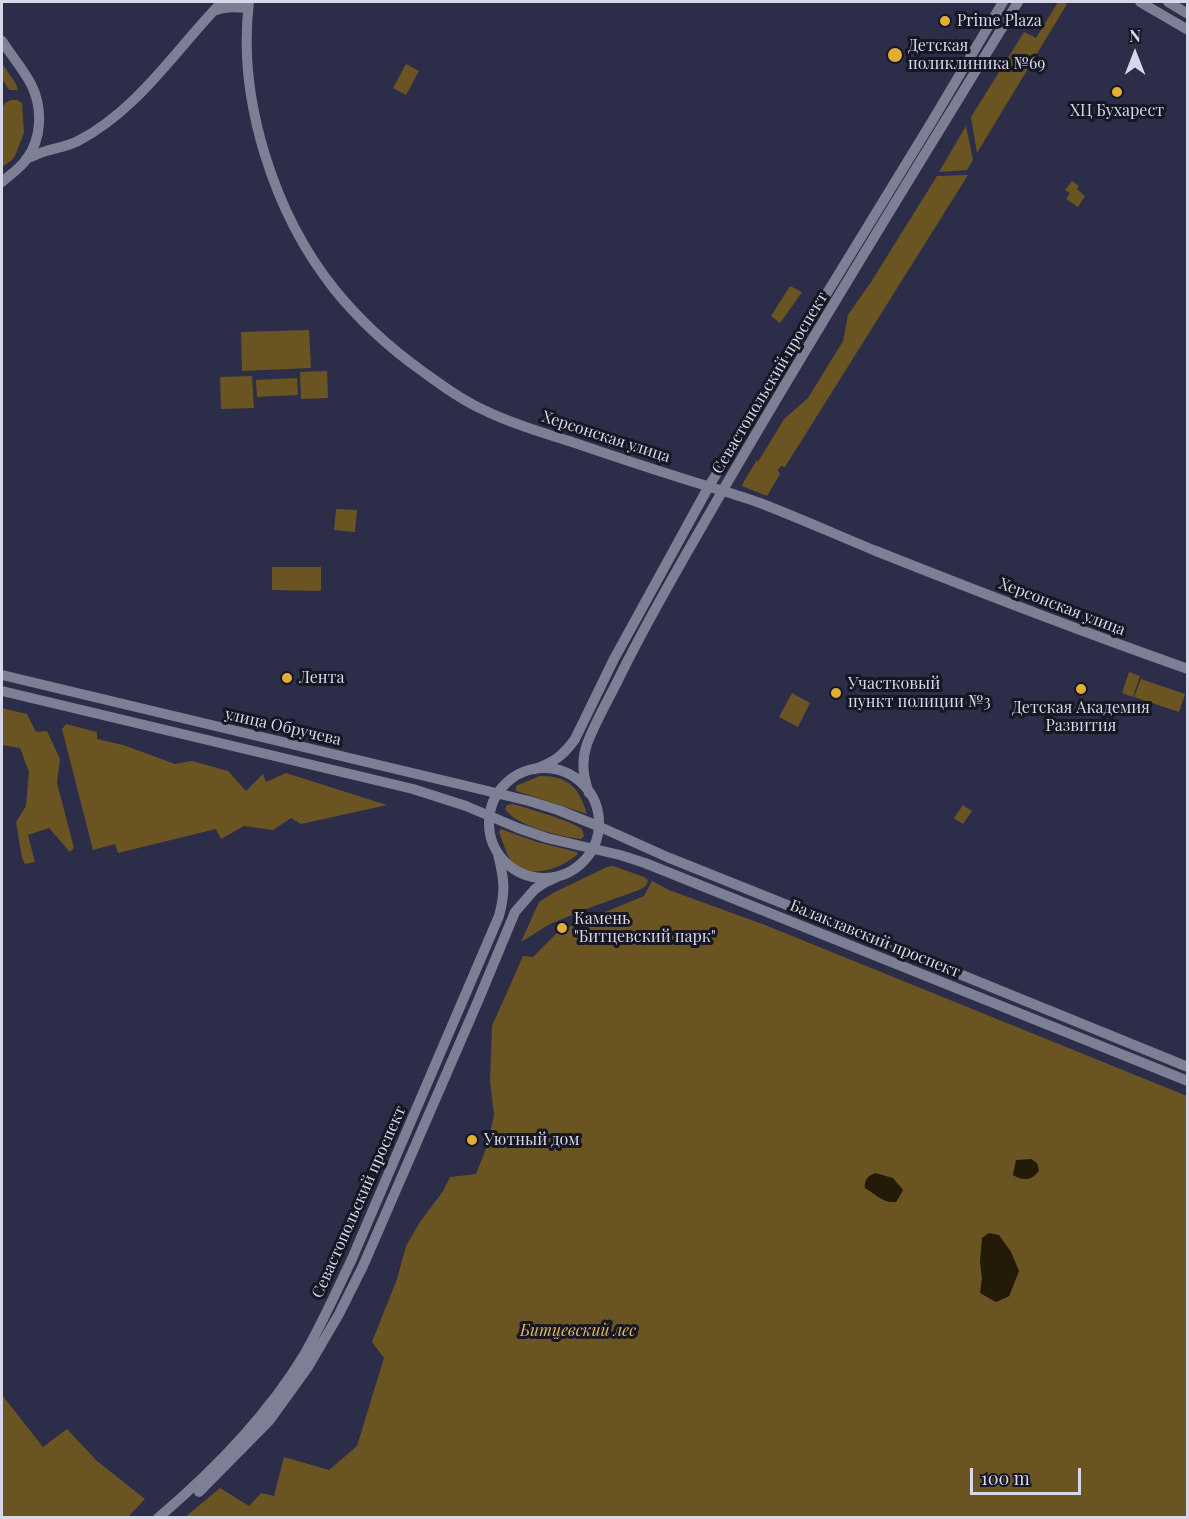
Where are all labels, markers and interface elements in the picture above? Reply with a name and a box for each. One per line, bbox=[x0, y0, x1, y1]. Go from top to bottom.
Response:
place label: Prime Plaza bbox=[957, 11, 1042, 31]
marker: Prime Plaza bbox=[938, 14, 952, 28]
north arrow bbox=[1105, 24, 1165, 84]
text: N bbox=[1129, 25, 1141, 46]
place label: Детская поликлиника №69 bbox=[908, 36, 1045, 74]
marker: Детская поликлиника №69 bbox=[886, 46, 904, 64]
marker: ХЦ Бухарест bbox=[1110, 85, 1124, 99]
place label: ХЦ Бухарест bbox=[1070, 101, 1164, 121]
street label: Севастопольский проспект bbox=[708, 289, 832, 477]
street label: Херсонская улица bbox=[539, 407, 673, 467]
street label: Херсонская улица bbox=[996, 574, 1128, 640]
place label: Лента bbox=[299, 668, 344, 688]
marker: Лента bbox=[280, 671, 294, 685]
place label: Участковый пункт полиции №3 bbox=[848, 674, 991, 712]
marker: Детская Академия Развития bbox=[1074, 682, 1088, 696]
marker: Участковый пункт полиции №3 bbox=[829, 686, 843, 700]
place label: Детская Академия Развития bbox=[1012, 698, 1150, 736]
street label: улица Обручева bbox=[223, 704, 343, 750]
street label: Балаклавский проспект bbox=[787, 896, 963, 982]
place label: Камень "Битцевский парк" bbox=[574, 909, 716, 947]
marker: Камень "Битцевский парк" bbox=[555, 921, 569, 935]
street label: Севастопольский проспект bbox=[308, 1103, 410, 1301]
place label: Уютный дом bbox=[484, 1130, 580, 1150]
marker: Уютный дом bbox=[465, 1133, 479, 1147]
park label: Битцевский лес bbox=[520, 1321, 636, 1341]
scale bar bbox=[973, 1456, 1084, 1494]
text: 100 m bbox=[981, 1466, 1030, 1490]

